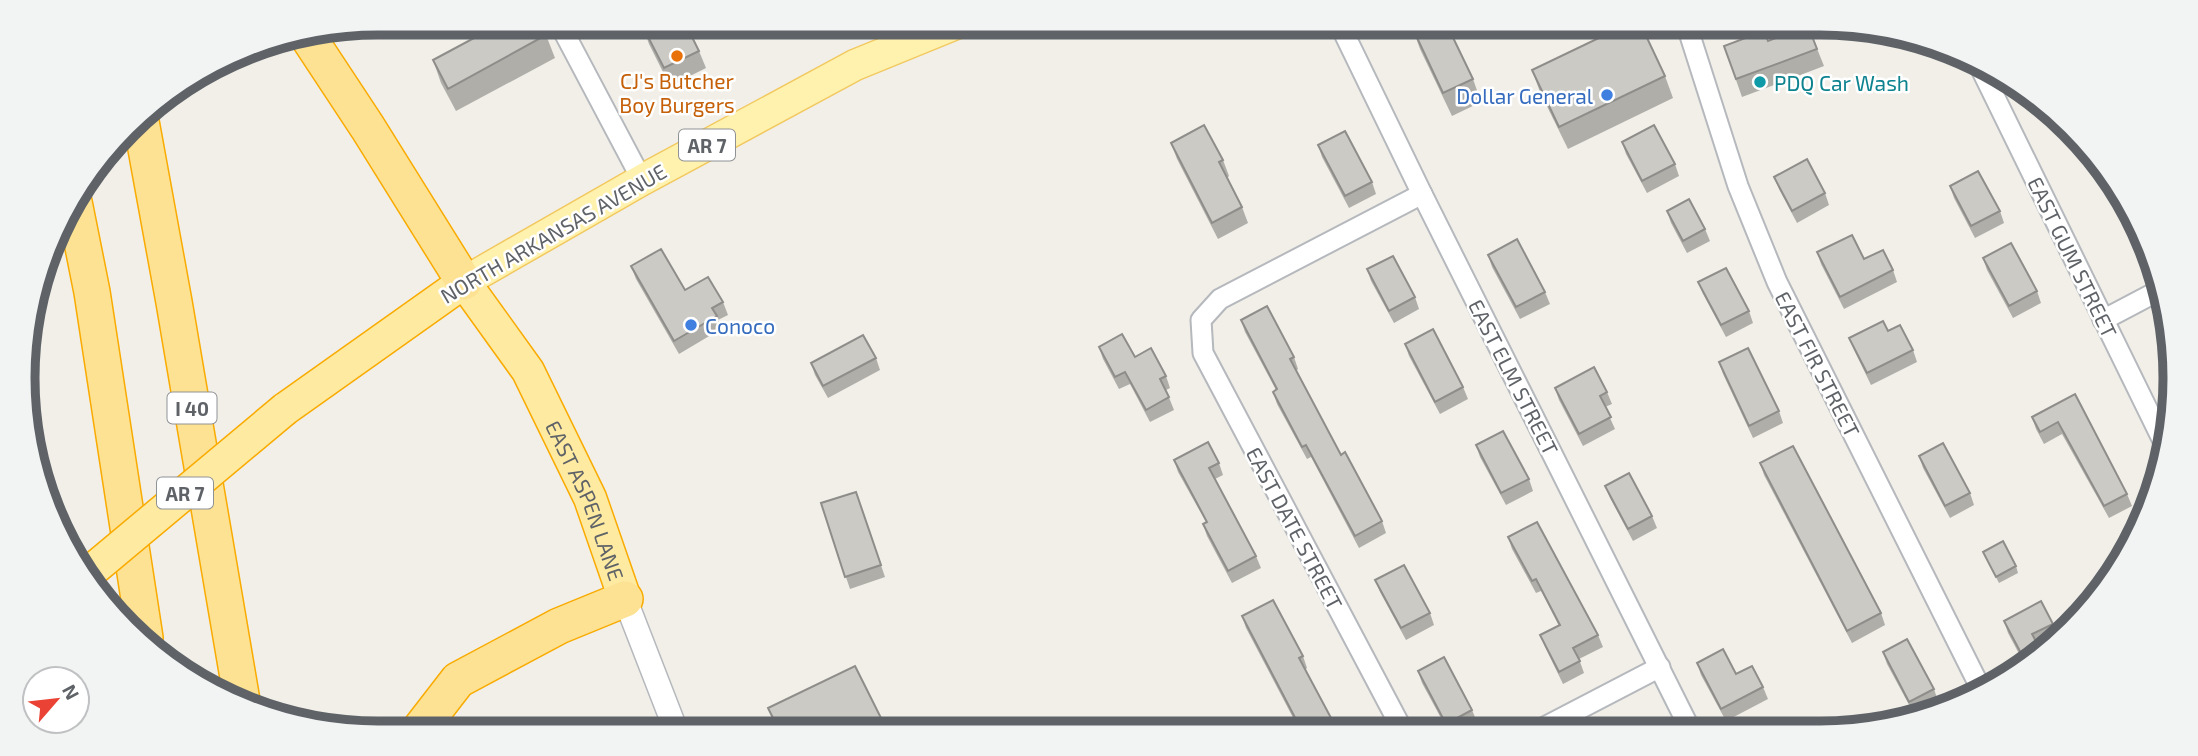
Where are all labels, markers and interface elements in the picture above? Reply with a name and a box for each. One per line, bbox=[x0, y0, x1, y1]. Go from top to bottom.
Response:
marker: CJ's Butcher Boy Burgers bbox=[669, 48, 685, 64]
place label: CJ's Butcher Boy Burgers bbox=[619, 68, 735, 117]
place label: PDQ Car Wash bbox=[1774, 70, 1909, 96]
marker: PDQ Car Wash bbox=[1752, 74, 1768, 90]
place label: Dollar General bbox=[1456, 83, 1594, 108]
marker: Dollar General bbox=[1599, 87, 1615, 103]
road number: AR 7 bbox=[679, 130, 735, 160]
street label: NORTH ARKANSAS AVENUE bbox=[436, 158, 670, 308]
street label: EAST GUM STREET bbox=[2023, 172, 2123, 342]
street label: EAST FIR STREET bbox=[1771, 287, 1865, 441]
street label: EAST ELM STREET bbox=[1464, 295, 1564, 459]
place label: Conoco bbox=[705, 313, 775, 338]
marker: Conoco bbox=[683, 317, 699, 333]
road number: I 40 bbox=[168, 392, 216, 424]
street label: EAST ASPEN LANE bbox=[541, 416, 630, 584]
street label: EAST DATE STREET bbox=[1242, 443, 1348, 613]
road number: AR 7 bbox=[157, 478, 213, 508]
north arrow bbox=[21, 665, 91, 735]
text: N bbox=[58, 680, 85, 703]

